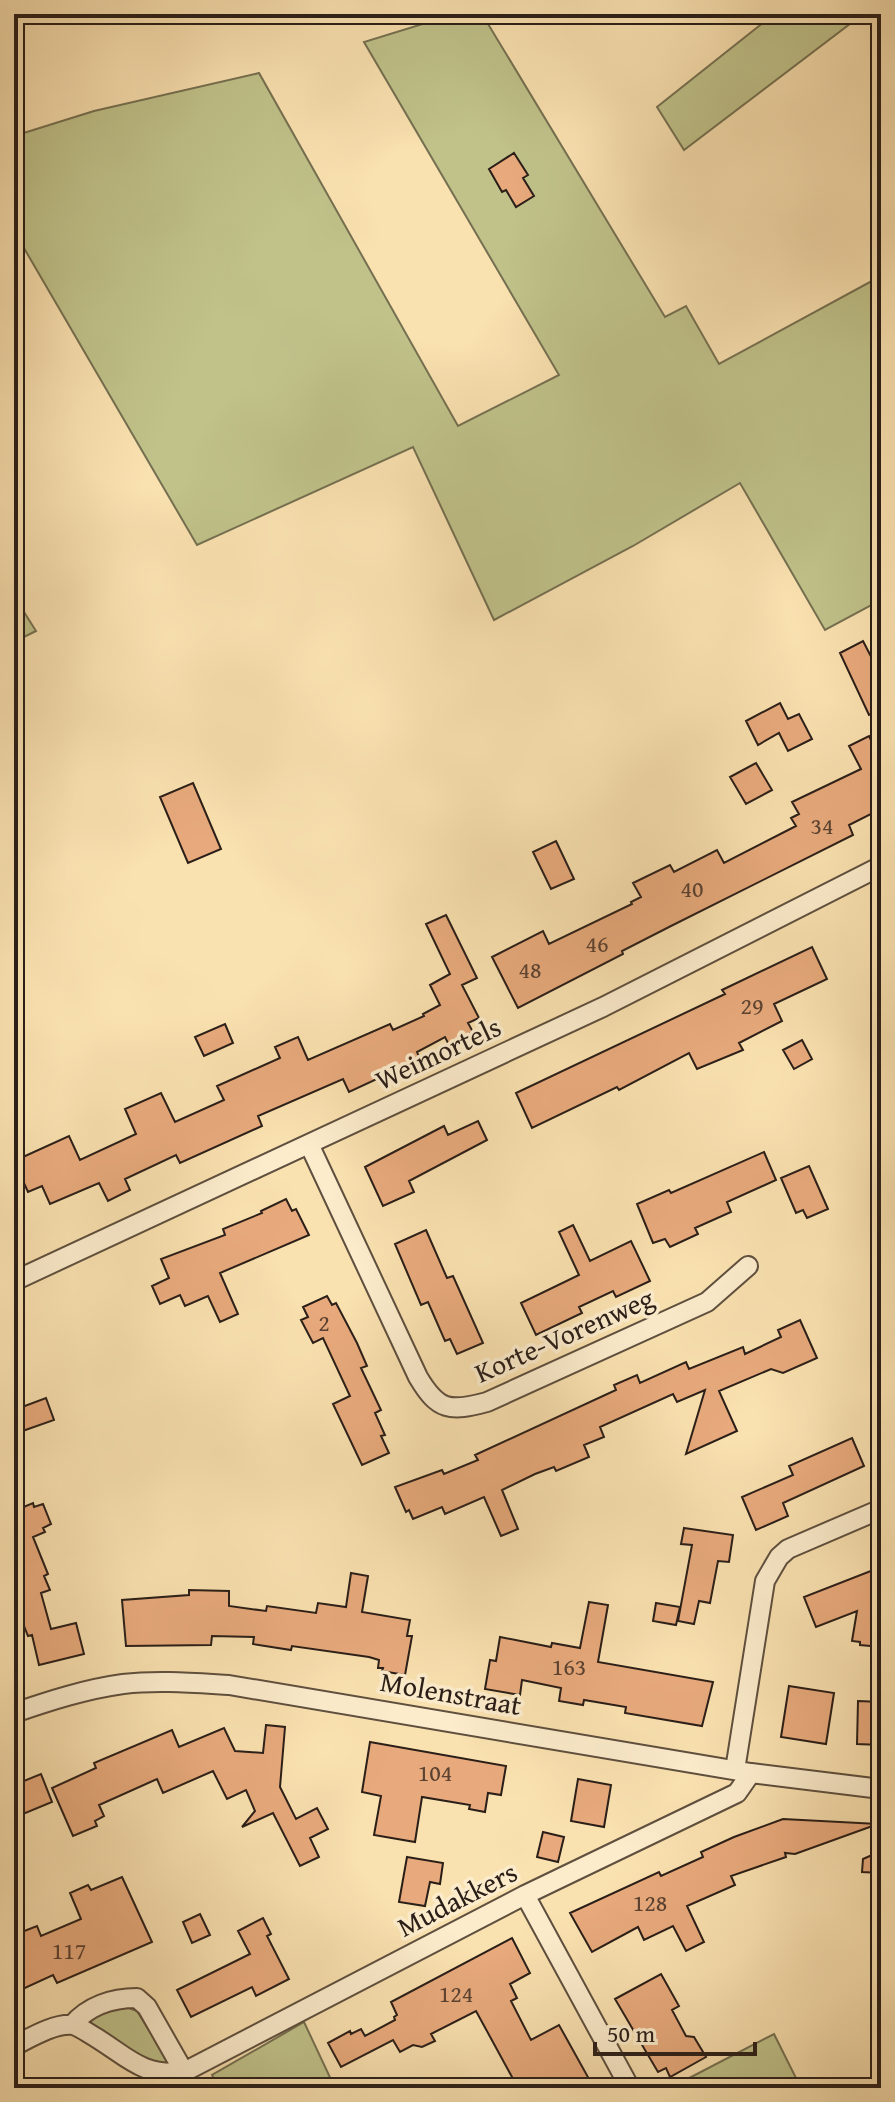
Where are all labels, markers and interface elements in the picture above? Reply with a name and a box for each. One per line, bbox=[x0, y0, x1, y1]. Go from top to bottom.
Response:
house number: 34 bbox=[810, 808, 834, 843]
house number: 40 bbox=[680, 871, 704, 906]
house number: 46 bbox=[585, 926, 609, 961]
house number: 48 bbox=[518, 952, 542, 987]
house number: 29 bbox=[740, 988, 764, 1023]
street label: Weimortels bbox=[368, 1006, 507, 1100]
street label: Korte-Vorenweg bbox=[468, 1277, 660, 1392]
house number: 2 bbox=[318, 1305, 330, 1340]
house number: 163 bbox=[552, 1649, 586, 1684]
street label: Molenstraat bbox=[377, 1660, 525, 1725]
house number: 104 bbox=[418, 1755, 452, 1790]
street label: Mudakkers bbox=[390, 1851, 524, 1946]
house number: 128 bbox=[633, 1885, 667, 1920]
house number: 117 bbox=[52, 1933, 86, 1968]
house number: 124 bbox=[439, 1976, 473, 2011]
scale bar bbox=[595, 2006, 755, 2056]
text: 50 m bbox=[607, 2016, 655, 2051]

